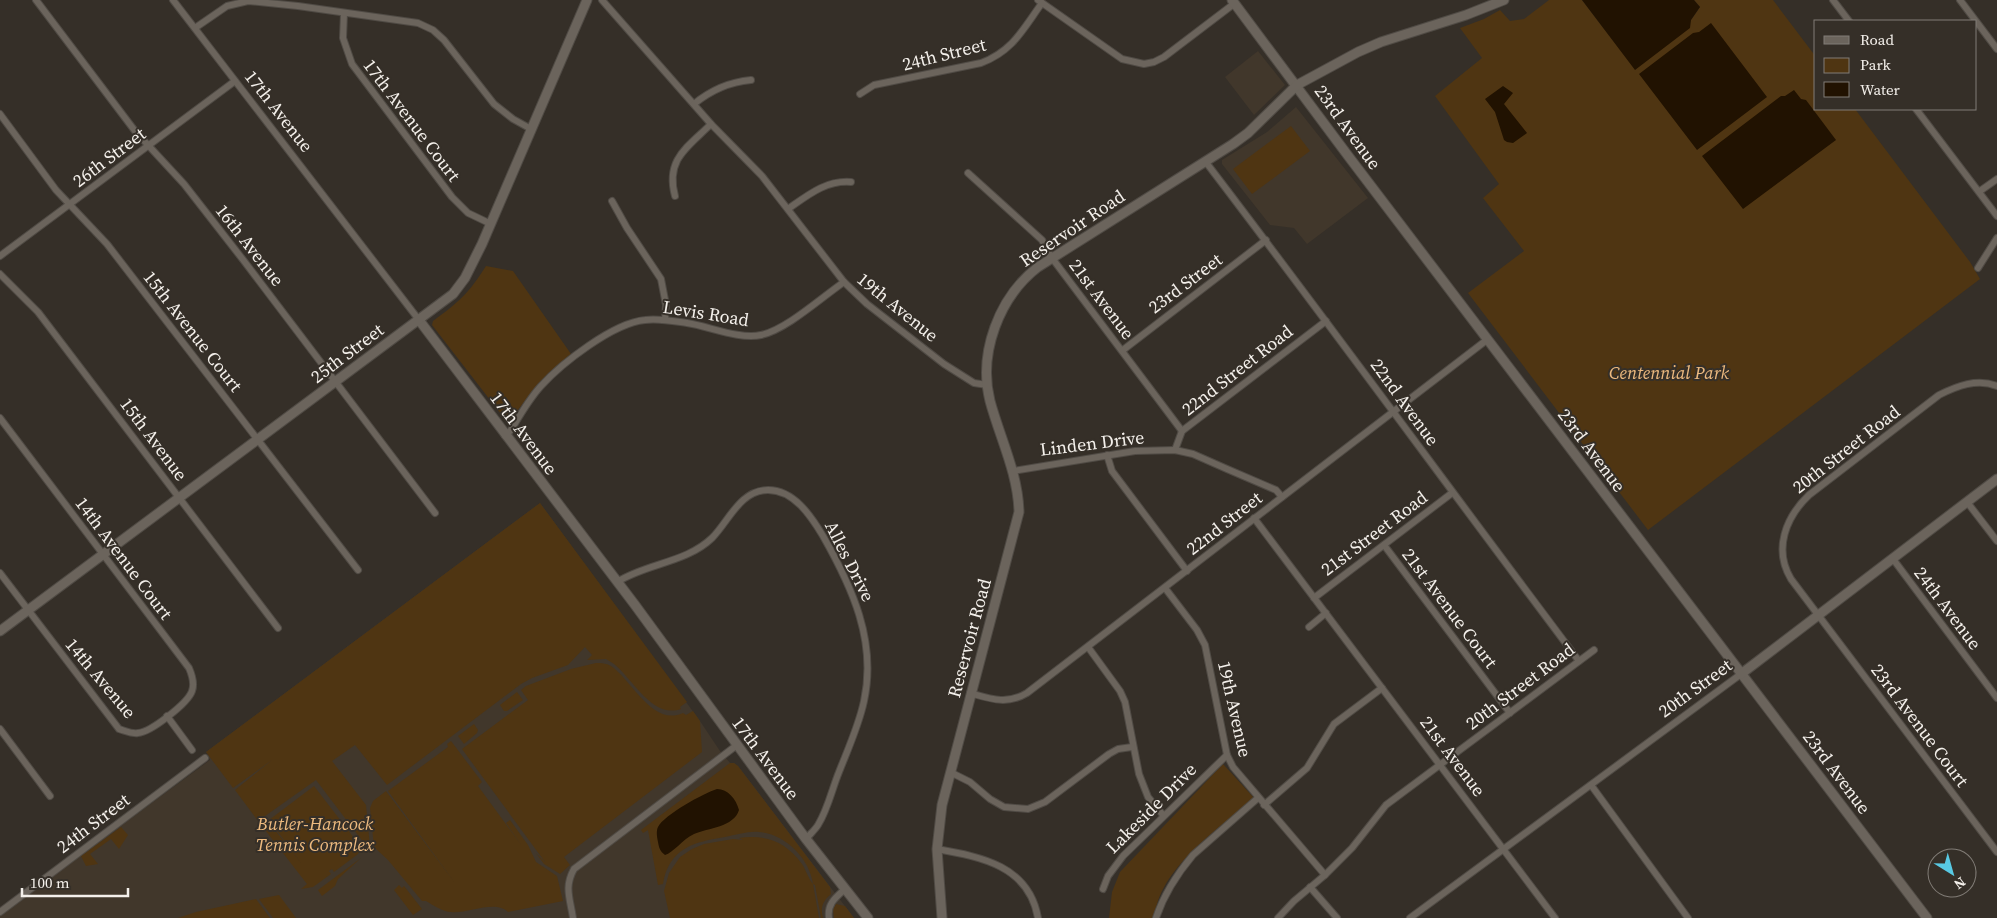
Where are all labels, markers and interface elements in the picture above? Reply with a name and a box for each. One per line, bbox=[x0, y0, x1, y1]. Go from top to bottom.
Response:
legend bbox=[1814, 20, 1977, 110]
text: Road bbox=[1860, 29, 1894, 50]
street label: 24th Street bbox=[900, 32, 989, 76]
street label: 17th Avenue Court bbox=[358, 54, 466, 187]
text: Park bbox=[1860, 54, 1892, 75]
street label: 17th Avenue bbox=[239, 65, 319, 157]
text: Water bbox=[1860, 79, 1901, 100]
street label: 23rd Avenue bbox=[1309, 80, 1387, 174]
street label: 26th Street bbox=[67, 121, 151, 193]
street label: Reservoir Road bbox=[1014, 184, 1130, 272]
street label: 16th Avenue bbox=[210, 199, 290, 291]
street label: 23rd Street bbox=[1143, 247, 1227, 319]
street label: 21st Avenue bbox=[1063, 254, 1141, 344]
street label: 15th Avenue Court bbox=[138, 265, 248, 397]
street label: 19th Avenue bbox=[852, 266, 944, 348]
street label: Levis Road bbox=[661, 294, 751, 332]
street label: 25th Street bbox=[305, 317, 389, 389]
street label: 22nd Street Road bbox=[1176, 319, 1298, 421]
street label: 22nd Avenue bbox=[1365, 353, 1445, 451]
park label: Centennial Park bbox=[1609, 360, 1730, 385]
street label: 17th Avenue bbox=[485, 386, 563, 480]
street label: 15th Avenue bbox=[115, 392, 193, 486]
street label: 20th Street Road bbox=[1787, 399, 1905, 499]
street label: 23rd Avenue bbox=[1552, 403, 1632, 497]
street label: Linden Drive bbox=[1038, 424, 1146, 462]
street label: 22nd Street bbox=[1181, 485, 1267, 561]
street label: 21st Street Road bbox=[1316, 485, 1432, 581]
street label: 14th Avenue Court bbox=[70, 492, 178, 625]
street label: Alles Drive bbox=[819, 516, 881, 606]
street label: 21st Avenue Court bbox=[1397, 543, 1504, 673]
street label: 24th Avenue bbox=[1909, 561, 1987, 655]
street label: Reservoir Road bbox=[941, 576, 997, 700]
street label: 14th Avenue bbox=[60, 632, 142, 724]
street label: 20th Street Road bbox=[1460, 637, 1580, 735]
street label: 20th Street bbox=[1653, 653, 1737, 723]
street label: 19th Avenue bbox=[1212, 658, 1258, 760]
street label: 23rd Avenue Court bbox=[1865, 658, 1975, 792]
street label: 17th Avenue bbox=[727, 711, 805, 805]
street label: 21st Avenue bbox=[1414, 711, 1492, 801]
street label: 23rd Avenue bbox=[1797, 725, 1877, 819]
street label: Lakeside Drive bbox=[1100, 757, 1202, 859]
street label: 24th Street bbox=[51, 787, 135, 859]
park label: Butler-Hancock Tennis Complex bbox=[256, 811, 375, 857]
north arrow bbox=[1927, 848, 1977, 898]
scale bar bbox=[22, 866, 129, 898]
text: 100 m bbox=[30, 872, 70, 893]
text: N bbox=[1950, 872, 1970, 894]

